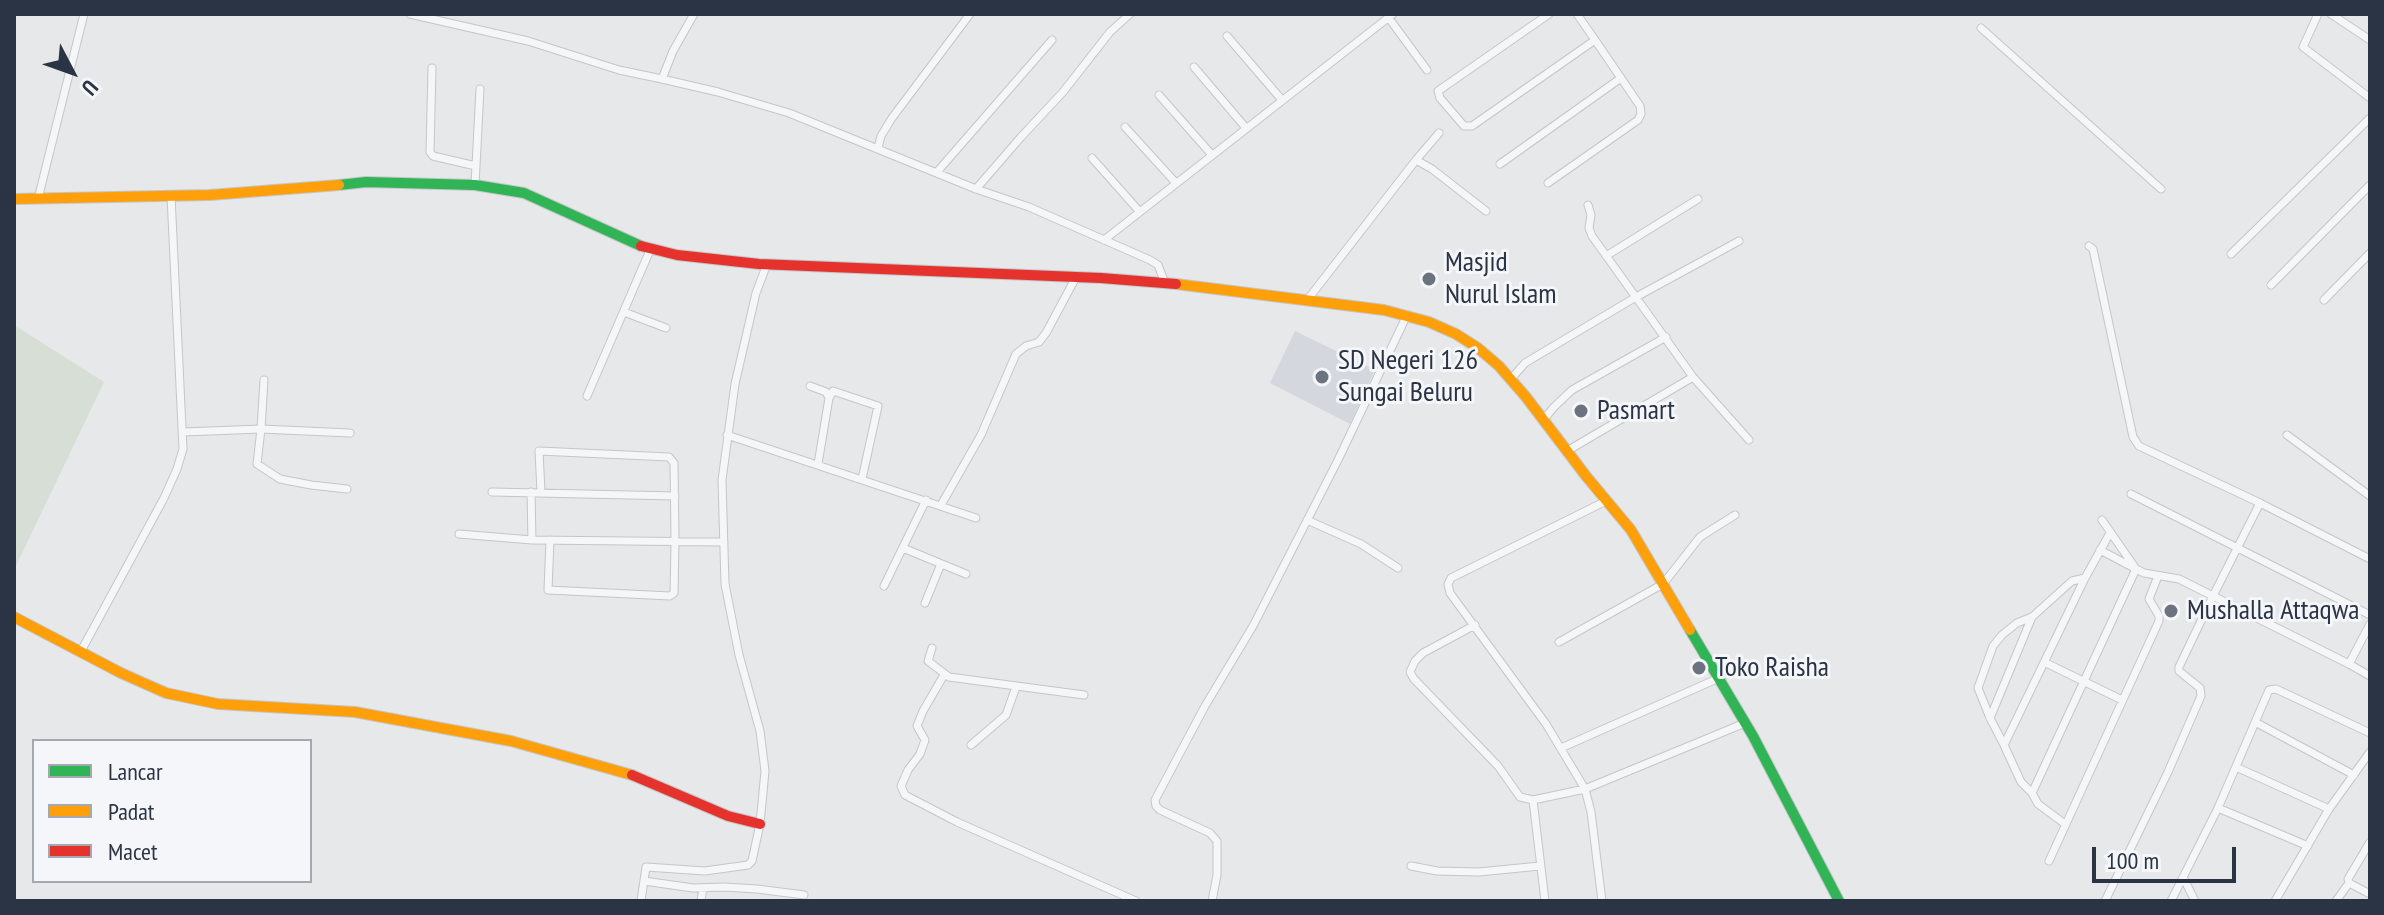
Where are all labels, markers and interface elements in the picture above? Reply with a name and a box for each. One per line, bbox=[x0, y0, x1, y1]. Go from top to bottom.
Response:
north arrow bbox=[32, 32, 112, 112]
text: U bbox=[76, 74, 104, 101]
place label: Masjid Nurul Islam bbox=[1445, 246, 1556, 312]
marker: Masjid Nurul Islam bbox=[1420, 270, 1438, 288]
place label: SD Negeri 126 Sungai Beluru bbox=[1338, 344, 1478, 410]
marker: SD Negeri 126 Sungai Beluru bbox=[1313, 368, 1331, 386]
place label: Pasmart bbox=[1597, 394, 1675, 428]
marker: Pasmart bbox=[1572, 402, 1590, 420]
place label: Mushalla Attaqwa bbox=[2187, 594, 2359, 628]
marker: Mushalla Attaqwa bbox=[2162, 602, 2180, 620]
place label: Toko Raisha bbox=[1715, 651, 1829, 685]
marker: Toko Raisha bbox=[1690, 659, 1708, 677]
legend bbox=[32, 739, 312, 883]
text: Lancar bbox=[108, 756, 162, 787]
text: Padat bbox=[108, 796, 154, 827]
scale bar bbox=[2096, 831, 2240, 881]
text: Macet bbox=[108, 836, 158, 867]
text: 100 m bbox=[2106, 845, 2159, 876]

